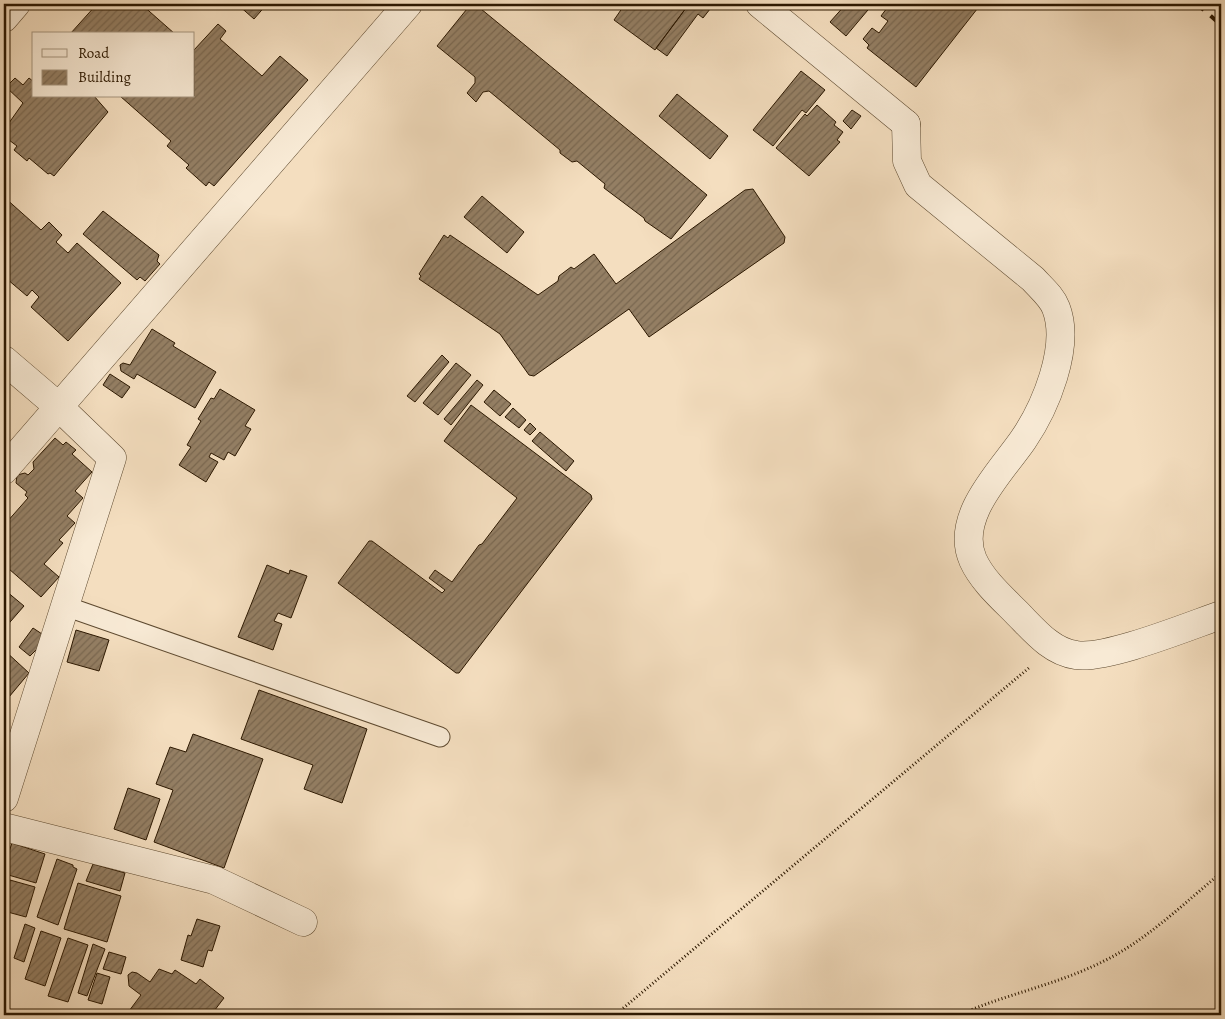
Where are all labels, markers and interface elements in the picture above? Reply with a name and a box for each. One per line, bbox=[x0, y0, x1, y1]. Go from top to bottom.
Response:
legend bbox=[32, 32, 195, 98]
text: Road bbox=[78, 43, 110, 63]
text: Building bbox=[78, 67, 131, 87]

